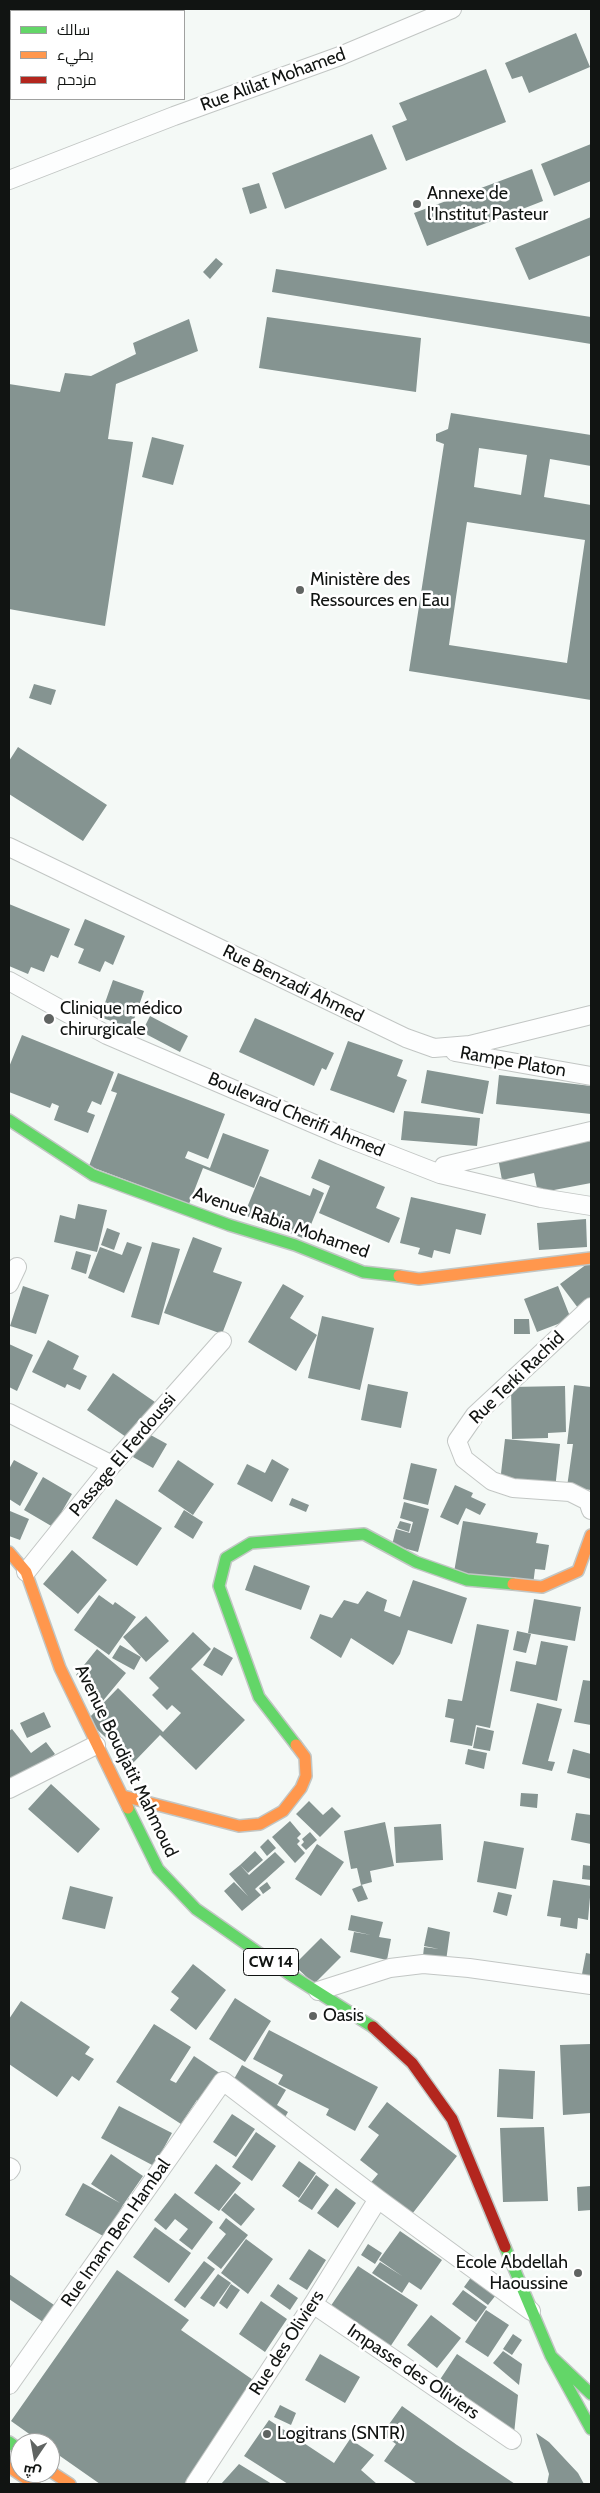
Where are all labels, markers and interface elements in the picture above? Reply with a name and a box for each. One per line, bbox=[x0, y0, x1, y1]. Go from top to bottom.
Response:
legend bbox=[10, 10, 185, 100]
text: سالك bbox=[57, 21, 90, 39]
street label: Rue Alilat Mohamed bbox=[197, 44, 349, 116]
text: بطيء bbox=[57, 46, 94, 64]
text: مزدحم bbox=[57, 71, 97, 89]
place label: Annexe de l'Institut Pasteur bbox=[427, 183, 548, 225]
marker: Annexe de l'Institut Pasteur bbox=[411, 198, 423, 210]
place label: Ministère des Ressources en Eau bbox=[310, 569, 450, 612]
marker: Ministère des Ressources en Eau bbox=[294, 584, 306, 596]
street label: Rue Benzadi Ahmed bbox=[219, 941, 367, 1027]
place label: Clinique médico chirurgicale bbox=[60, 998, 183, 1040]
marker: Clinique médico chirurgicale bbox=[42, 1012, 56, 1026]
street label: Rampe Platon bbox=[458, 1042, 568, 1082]
street label: Boulevard Cherifi Ahmed bbox=[205, 1068, 387, 1162]
street label: Avenue Rabia Mohamed bbox=[190, 1183, 372, 1263]
street label: Rue Terki Rachid bbox=[465, 1327, 569, 1429]
street label: Passage El Ferdoussi bbox=[65, 1389, 181, 1521]
street label: Avenue Boudjatit Mahmoud bbox=[70, 1661, 182, 1861]
road number: CW 14 bbox=[244, 1948, 298, 1975]
place label: Oasis bbox=[323, 2005, 364, 2027]
marker: Oasis bbox=[307, 2010, 319, 2022]
street label: Rue Imam Ben Hambal bbox=[57, 2155, 175, 2311]
place label: Ecole Abdellah Haoussine bbox=[456, 2252, 568, 2294]
marker: Ecole Abdellah Haoussine bbox=[572, 2267, 584, 2279]
street label: Rue des Oliviers bbox=[245, 2286, 329, 2400]
street label: Impasse des Oliviers bbox=[343, 2320, 483, 2424]
place label: Logitrans (SNTR) bbox=[277, 2423, 405, 2445]
marker: Logitrans (SNTR) bbox=[261, 2428, 273, 2440]
north arrow bbox=[10, 2433, 60, 2483]
text: ش bbox=[21, 2461, 43, 2482]

